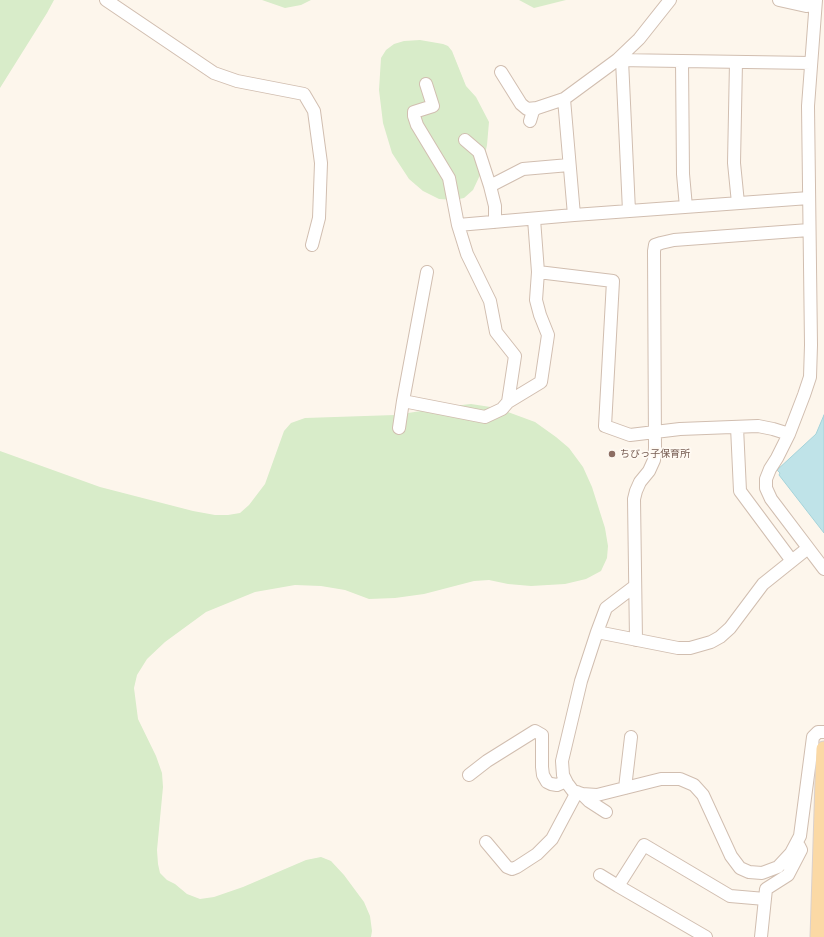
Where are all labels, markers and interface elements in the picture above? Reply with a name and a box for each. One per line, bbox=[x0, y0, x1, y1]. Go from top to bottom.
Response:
place label: ちびっ子保育所 bbox=[620, 448, 690, 460]
marker: ちびっ子保育所 bbox=[607, 449, 617, 459]

